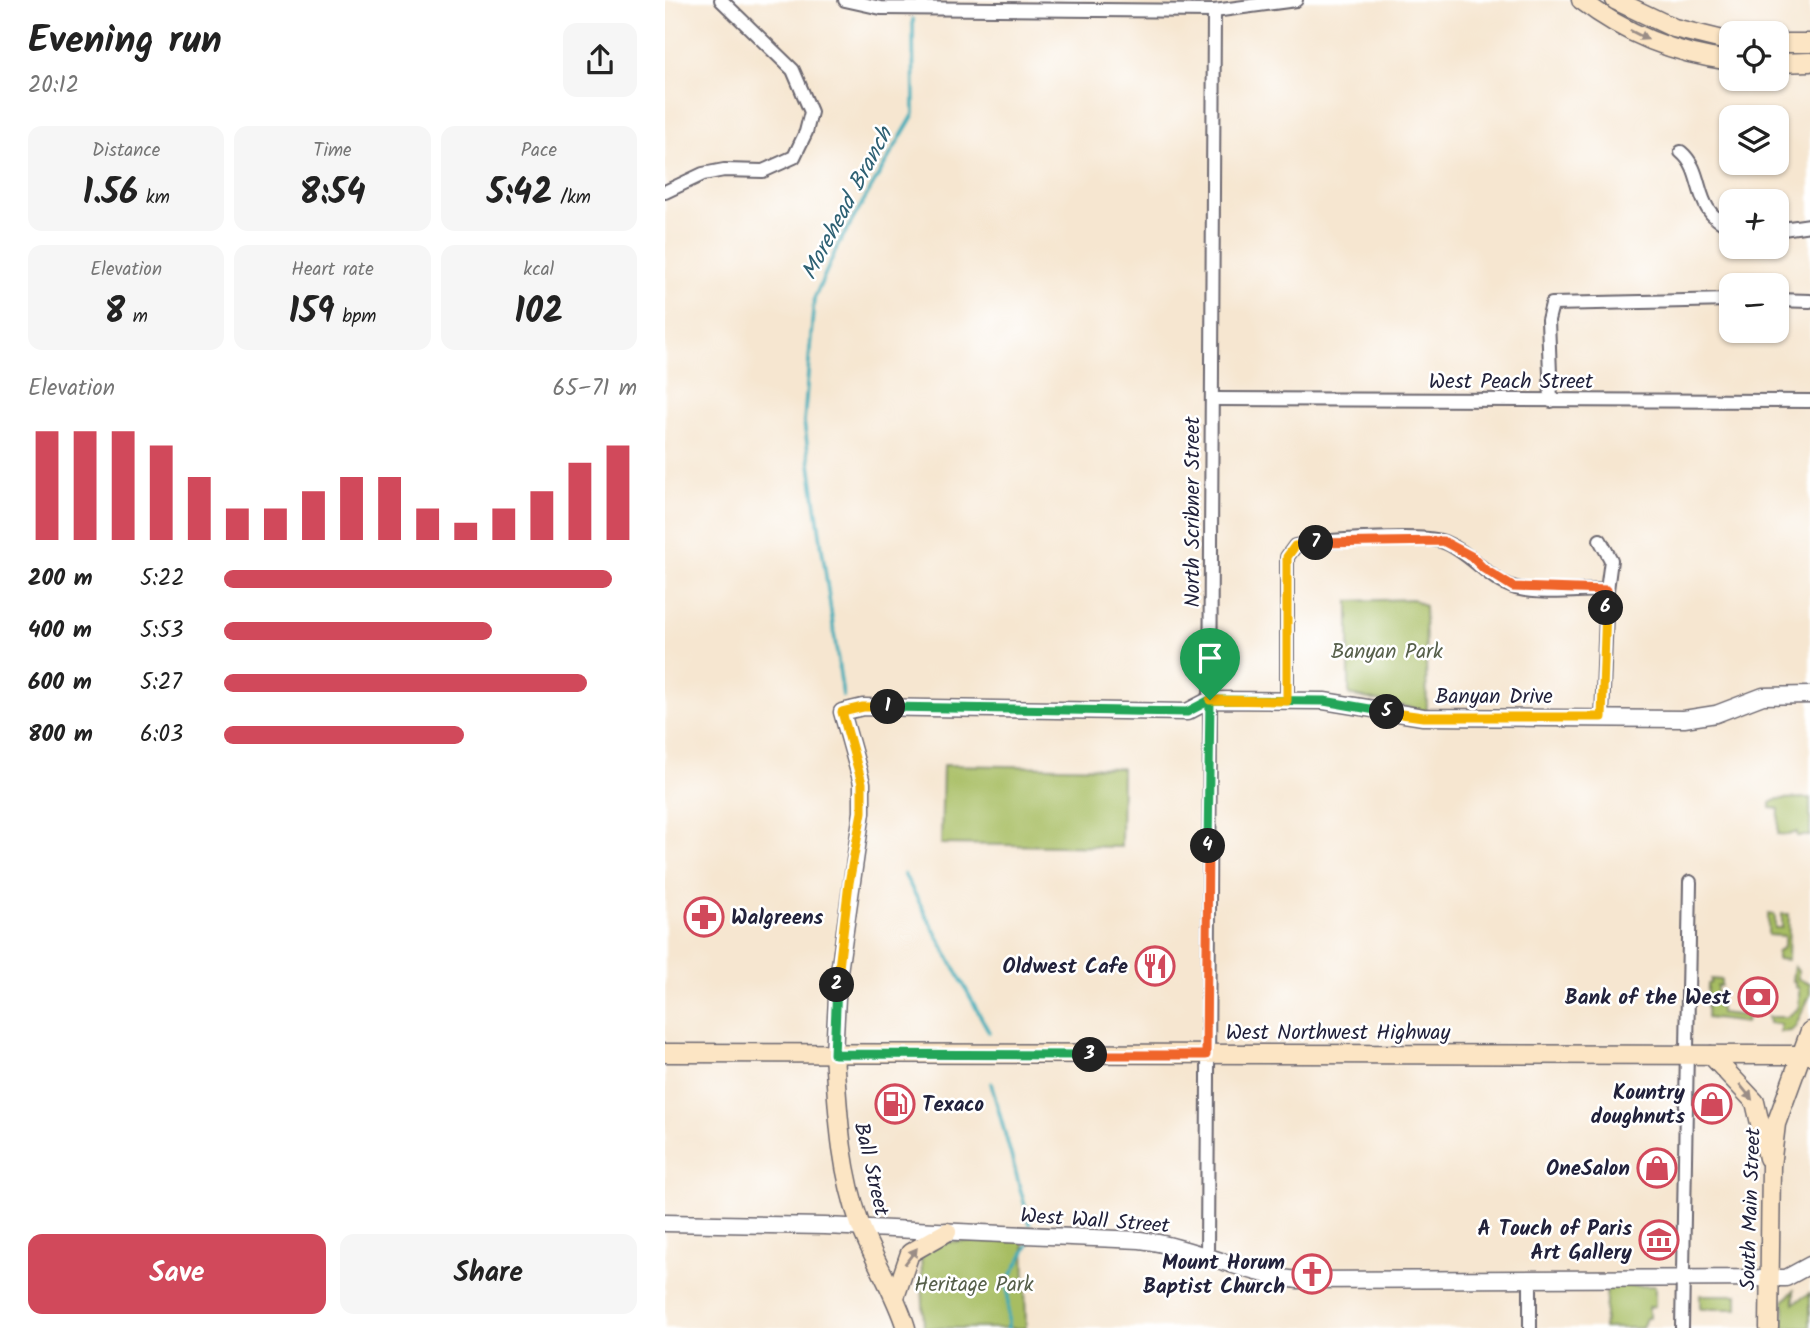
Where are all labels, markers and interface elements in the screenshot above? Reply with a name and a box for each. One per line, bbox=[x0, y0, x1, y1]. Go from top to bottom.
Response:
text: Evening run bbox=[28, 12, 222, 72]
map controls bbox=[1719, 21, 1789, 343]
button: locate bbox=[1719, 21, 1789, 91]
button: share bbox=[563, 23, 637, 97]
one-way arrow bbox=[1629, 30, 1649, 41]
text: 20:12 bbox=[28, 68, 79, 104]
button: layers bbox=[1719, 105, 1789, 175]
water label: Morehead Branch bbox=[792, 120, 904, 287]
text: Distance bbox=[92, 136, 160, 166]
text: Time bbox=[313, 136, 352, 166]
text: Pace bbox=[521, 136, 557, 166]
text: 1.56 bbox=[83, 166, 138, 222]
text: 8:54 bbox=[299, 166, 366, 222]
text: 5:42 bbox=[487, 166, 553, 222]
text: km bbox=[138, 183, 170, 213]
text: /km bbox=[553, 183, 591, 213]
button: + bbox=[1719, 189, 1789, 259]
text: Elevation bbox=[90, 255, 162, 285]
text: Heart rate bbox=[291, 255, 374, 285]
text: kcal bbox=[523, 255, 554, 285]
button: − bbox=[1719, 273, 1789, 343]
text: 8 bbox=[104, 285, 125, 341]
text: 159 bbox=[289, 285, 335, 341]
text: 102 bbox=[514, 285, 563, 341]
text: m bbox=[125, 302, 148, 332]
text: bpm bbox=[335, 302, 376, 332]
street label: West Peach Street bbox=[1429, 366, 1594, 399]
text: Elevation bbox=[28, 371, 115, 407]
text: 65–71 m bbox=[552, 371, 637, 407]
street label: North Scribner Street bbox=[1177, 416, 1210, 608]
pin: 7 bbox=[1299, 526, 1333, 560]
text: 7 bbox=[1311, 527, 1320, 557]
text: 200 m bbox=[28, 561, 93, 597]
text: 5:22 bbox=[140, 561, 185, 597]
pin: 6 bbox=[1588, 590, 1623, 626]
text: 6 bbox=[1600, 592, 1611, 622]
text: 400 m bbox=[28, 613, 92, 649]
text: 5:53 bbox=[140, 613, 184, 649]
pin bbox=[1180, 628, 1240, 700]
park label: Banyan Park bbox=[1331, 636, 1443, 669]
icon: arrive bbox=[1191, 639, 1229, 677]
text: 600 m bbox=[28, 665, 92, 701]
text: 5:27 bbox=[140, 665, 182, 701]
street label: Banyan Drive bbox=[1435, 681, 1553, 714]
pin: 1 bbox=[871, 690, 906, 724]
text: 1 bbox=[885, 691, 890, 721]
pin: 5 bbox=[1369, 694, 1405, 730]
text: 5 bbox=[1382, 696, 1391, 726]
text: 800 m bbox=[28, 717, 93, 753]
text: 6:03 bbox=[140, 717, 183, 753]
pin: 4 bbox=[1191, 828, 1225, 864]
text: 4 bbox=[1202, 830, 1213, 860]
pharmacy icon: Walgreens bbox=[683, 896, 725, 938]
place label: Walgreens bbox=[731, 902, 824, 935]
restaurant icon: Oldwest Cafe bbox=[1134, 945, 1176, 987]
place label: Oldwest Cafe bbox=[1003, 951, 1128, 984]
pin: 2 bbox=[819, 968, 855, 1002]
text: 2 bbox=[831, 969, 842, 999]
bank icon: Bank of the West bbox=[1737, 976, 1779, 1018]
place label: Bank of the West bbox=[1565, 982, 1732, 1015]
street label: West Northwest Highway bbox=[1226, 1017, 1450, 1050]
pin: 3 bbox=[1073, 1038, 1107, 1072]
text: 3 bbox=[1084, 1039, 1095, 1069]
place label: Kountry doughnuts bbox=[1591, 1077, 1685, 1134]
fuel station icon: Texaco bbox=[874, 1083, 916, 1125]
shop icon: Kountry doughnuts bbox=[1691, 1083, 1733, 1125]
one-way arrow bbox=[1738, 1083, 1753, 1100]
place label: Texaco bbox=[922, 1089, 985, 1122]
street label: Ball Street bbox=[844, 1119, 898, 1220]
street label: South Main Street bbox=[1732, 1126, 1771, 1291]
shop icon: OneSalon bbox=[1636, 1147, 1678, 1189]
place label: OneSalon bbox=[1546, 1153, 1630, 1186]
street label: West Wall Street bbox=[1019, 1200, 1172, 1243]
place label: A Touch of Paris Art Gallery bbox=[1477, 1213, 1632, 1270]
museum icon: A Touch of Paris Art Gallery bbox=[1638, 1219, 1680, 1261]
button: Save bbox=[28, 1234, 326, 1314]
button: Share bbox=[340, 1234, 637, 1314]
one-way arrow bbox=[904, 1247, 918, 1265]
place label: Mount Horum Baptist Church bbox=[1143, 1247, 1285, 1304]
church icon: Mount Horum Baptist Church bbox=[1291, 1253, 1333, 1295]
park label: Heritage Park bbox=[914, 1269, 1034, 1302]

